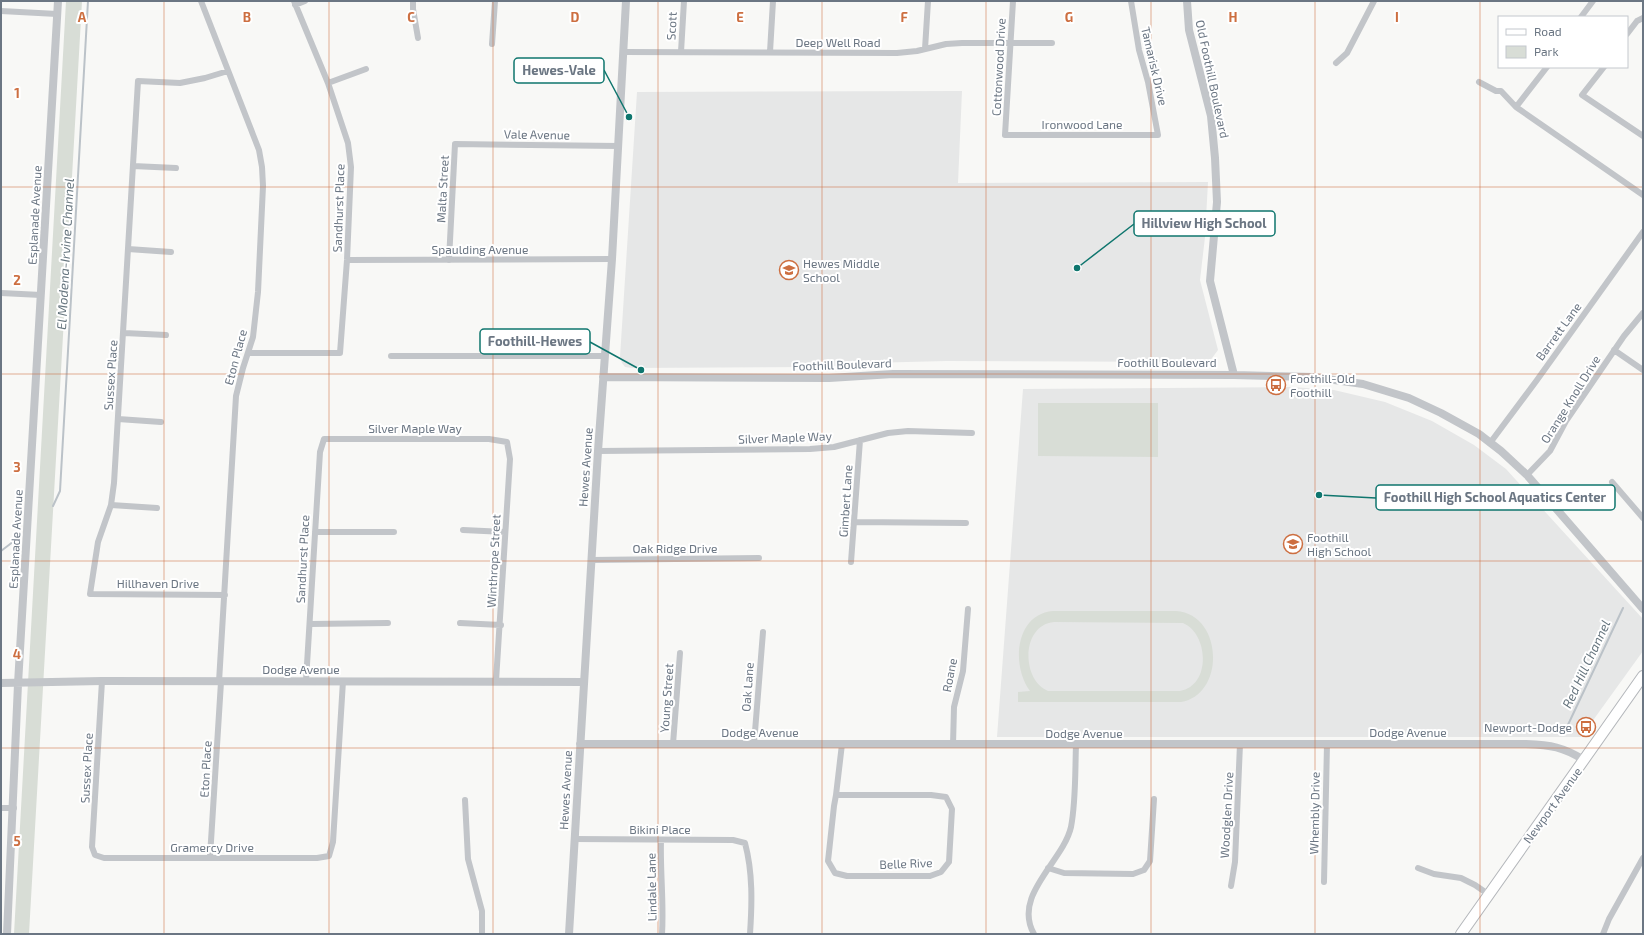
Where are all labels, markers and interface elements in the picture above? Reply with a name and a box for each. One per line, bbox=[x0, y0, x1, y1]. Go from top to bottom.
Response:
text: A bbox=[78, 9, 87, 25]
text: B bbox=[243, 9, 251, 25]
text: C bbox=[407, 9, 415, 25]
text: D bbox=[571, 9, 580, 25]
text: E bbox=[736, 9, 744, 25]
text: F bbox=[900, 9, 908, 25]
text: G bbox=[1065, 9, 1073, 25]
text: H bbox=[1229, 9, 1238, 25]
text: I bbox=[1395, 9, 1399, 25]
street label: Scott bbox=[663, 11, 679, 41]
legend bbox=[1498, 16, 1628, 68]
street label: Cottonwood Drive bbox=[988, 18, 1008, 116]
street label: Old Foothill Boulevard bbox=[1194, 19, 1232, 139]
text: Road bbox=[1534, 24, 1562, 38]
street label: Tamarisk Drive bbox=[1139, 25, 1171, 107]
street label: Deep Well Road bbox=[795, 35, 881, 49]
text: Park bbox=[1534, 44, 1559, 58]
callout: Hewes-Vale bbox=[514, 58, 604, 83]
text: Hewes-Vale bbox=[522, 62, 596, 78]
text: 1 bbox=[14, 85, 20, 101]
street label: Ironwood Lane bbox=[1042, 117, 1122, 131]
street label: Vale Avenue bbox=[504, 126, 570, 142]
street label: Malta Street bbox=[433, 154, 451, 223]
street label: Sandhurst Place bbox=[329, 163, 347, 253]
street label: Esplanade Avenue bbox=[24, 165, 44, 265]
water label: El Modena-Irvine Channel bbox=[53, 178, 77, 330]
callout: Hillview High School bbox=[1134, 211, 1275, 236]
text: Hillview High School bbox=[1141, 215, 1267, 231]
street label: Spaulding Avenue bbox=[432, 242, 528, 256]
place label: Hewes Middle School bbox=[803, 256, 880, 284]
school or university icon: Hewes Middle School bbox=[778, 259, 800, 281]
text: 2 bbox=[13, 272, 21, 288]
street label: Barrett Lane bbox=[1532, 299, 1584, 363]
street label: Eton Place bbox=[221, 328, 249, 386]
callout: Foothill-Hewes bbox=[480, 329, 590, 354]
text: Foothill-Hewes bbox=[488, 333, 582, 349]
street label: Sussex Place bbox=[101, 339, 119, 411]
street label: Orange Knoll Drive bbox=[1537, 352, 1603, 446]
street label: Foothill Boulevard bbox=[792, 355, 892, 373]
street label: Foothill Boulevard bbox=[1117, 355, 1217, 369]
place label: Foothill-Old Foothill bbox=[1290, 371, 1355, 399]
bus stop icon: Foothill-Old Foothill bbox=[1265, 374, 1287, 396]
street label: Silver Maple Way bbox=[368, 421, 463, 435]
street label: Hewes Avenue bbox=[575, 427, 595, 507]
street label: Silver Maple Way bbox=[738, 428, 833, 446]
text: 3 bbox=[13, 459, 21, 475]
street label: Gimbert Lane bbox=[835, 464, 855, 538]
callout: Foothill High School Aquatics Center bbox=[1376, 485, 1615, 510]
street label: Esplanade Avenue bbox=[5, 489, 25, 589]
text: Foothill High School Aquatics Center bbox=[1384, 489, 1607, 505]
street label: Winthrope Street bbox=[484, 513, 502, 608]
street label: Sandhurst Place bbox=[293, 514, 311, 604]
place label: Foothill High School bbox=[1307, 530, 1372, 558]
school or university icon: Foothill High School bbox=[1282, 533, 1304, 555]
street label: Oak Ridge Drive bbox=[633, 541, 717, 555]
street label: Hillhaven Drive bbox=[117, 576, 199, 590]
water label: Red Hill Channel bbox=[1559, 617, 1613, 711]
text: 4 bbox=[13, 646, 21, 662]
street label: Roane bbox=[939, 657, 959, 693]
street label: Dodge Avenue bbox=[262, 662, 340, 676]
street label: Young Street bbox=[657, 662, 675, 733]
street label: Oak Lane bbox=[738, 662, 756, 712]
bus stop icon: Newport-Dodge bbox=[1575, 716, 1597, 738]
place label: Newport-Dodge bbox=[1484, 720, 1572, 734]
street label: Dodge Avenue bbox=[721, 725, 799, 739]
street label: Dodge Avenue bbox=[1369, 725, 1447, 739]
street label: Dodge Avenue bbox=[1045, 726, 1123, 740]
street label: Sussex Place bbox=[77, 732, 95, 804]
street label: Eton Place bbox=[197, 740, 213, 798]
street label: Hewes Avenue bbox=[556, 750, 574, 830]
street label: Newport Avenue bbox=[1520, 764, 1584, 846]
street label: Woodglen Drive bbox=[1217, 771, 1235, 859]
street label: Whembly Drive bbox=[1306, 772, 1322, 854]
street label: Bikini Place bbox=[629, 822, 691, 836]
text: 5 bbox=[13, 833, 21, 849]
street label: Gramercy Drive bbox=[170, 840, 254, 854]
street label: Lindale Lane bbox=[643, 853, 659, 921]
street label: Belle Rive bbox=[879, 855, 933, 871]

